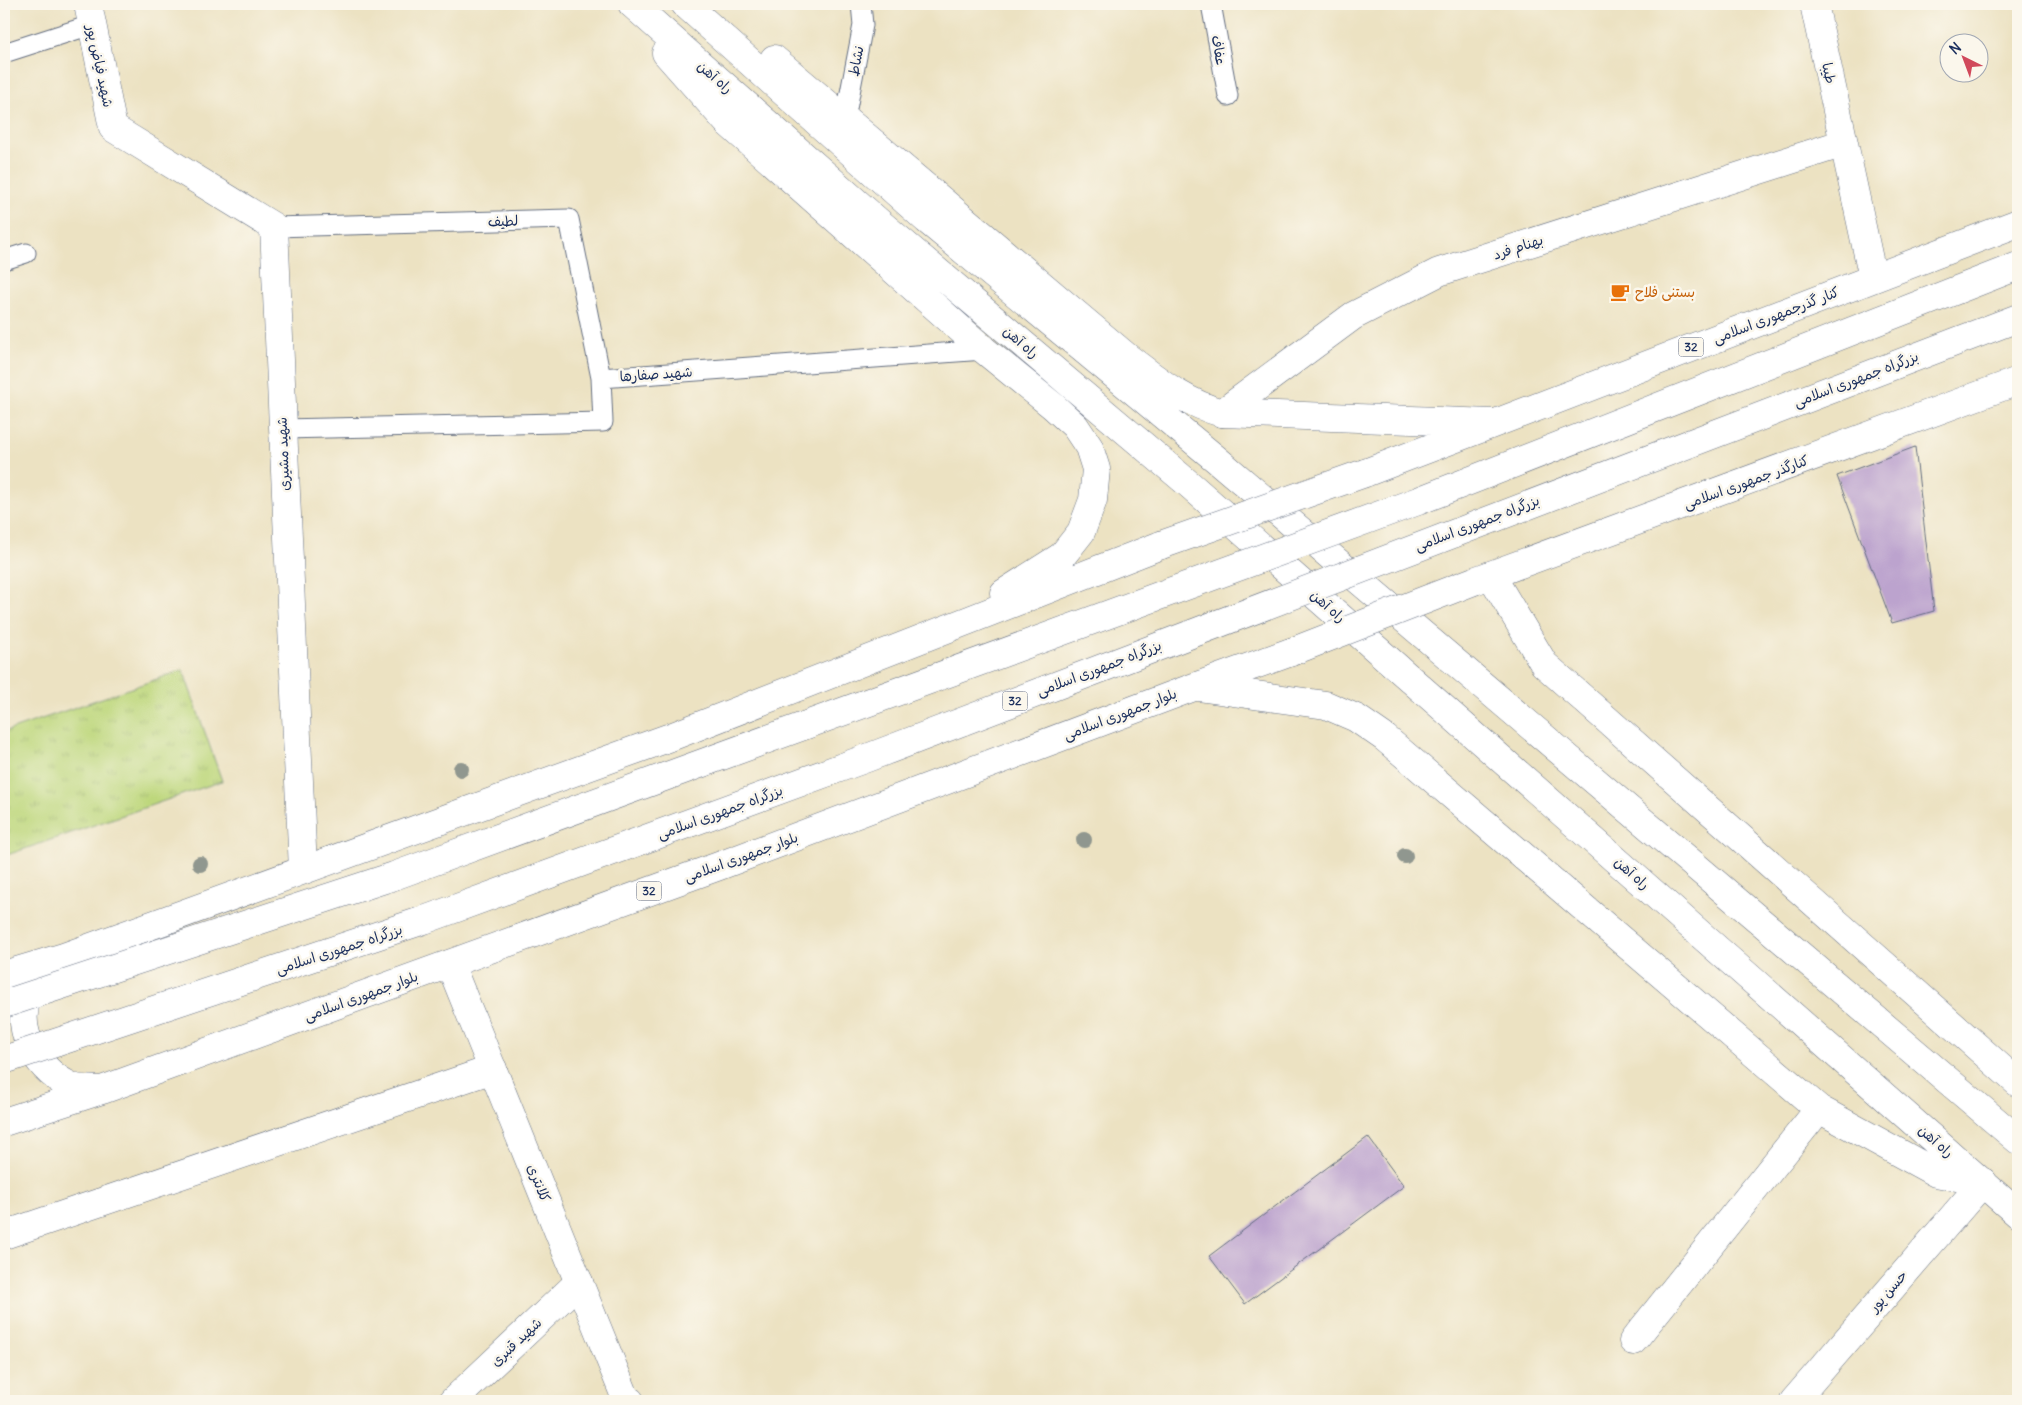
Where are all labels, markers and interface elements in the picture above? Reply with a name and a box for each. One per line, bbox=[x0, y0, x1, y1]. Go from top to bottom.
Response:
street label: شهید فیاض پور bbox=[81, 22, 118, 109]
north arrow bbox=[1940, 32, 1990, 82]
street label: عفاف bbox=[1208, 34, 1230, 66]
text: N bbox=[1946, 38, 1965, 58]
street label: نشاط bbox=[844, 44, 868, 78]
street label: راه آهن bbox=[694, 57, 736, 97]
street label: طیبا bbox=[1818, 61, 1840, 85]
street label: لطیف bbox=[487, 211, 519, 231]
street label: بهنام فرد bbox=[1491, 230, 1546, 265]
cafe icon: بستنی فلاح bbox=[1609, 281, 1631, 303]
place label: بستنی فلاح bbox=[1635, 283, 1695, 302]
street label: کنار گذرجمهوری اسلامی bbox=[1710, 283, 1842, 348]
street label: راه آهن bbox=[999, 322, 1043, 362]
road number: 32 bbox=[1678, 338, 1704, 357]
street label: بزرگراه جمهوری اسلامی bbox=[1791, 347, 1921, 412]
street label: شهید صفارها bbox=[619, 362, 693, 386]
street label: شهید مشیری bbox=[273, 417, 293, 491]
street label: کنارگذر جمهوری اسلامی bbox=[1681, 451, 1811, 514]
street label: بزرگراه جمهوری اسلامی bbox=[1412, 491, 1542, 556]
street label: راه آهن bbox=[1307, 586, 1349, 626]
street label: بزرگراه جمهوری اسلامی bbox=[1034, 636, 1164, 701]
street label: بلوار جمهوری اسلامی bbox=[1061, 684, 1180, 745]
road number: 32 bbox=[1002, 691, 1028, 710]
street label: بزرگراه جمهوری اسلامی bbox=[655, 781, 786, 844]
street label: بلوار جمهوری اسلامی bbox=[682, 828, 801, 887]
street label: راه آهن bbox=[1611, 853, 1653, 893]
road number: 32 bbox=[636, 881, 662, 900]
street label: بزرگراه جمهوری اسلامی bbox=[273, 920, 405, 979]
street label: بلوار جمهوری اسلامی bbox=[302, 967, 421, 1026]
street label: راه آهن bbox=[1915, 1121, 1957, 1161]
street label: کلانتری bbox=[523, 1161, 555, 1205]
street label: حسن پور bbox=[1864, 1266, 1912, 1317]
street label: شهید قنبری bbox=[487, 1314, 545, 1370]

